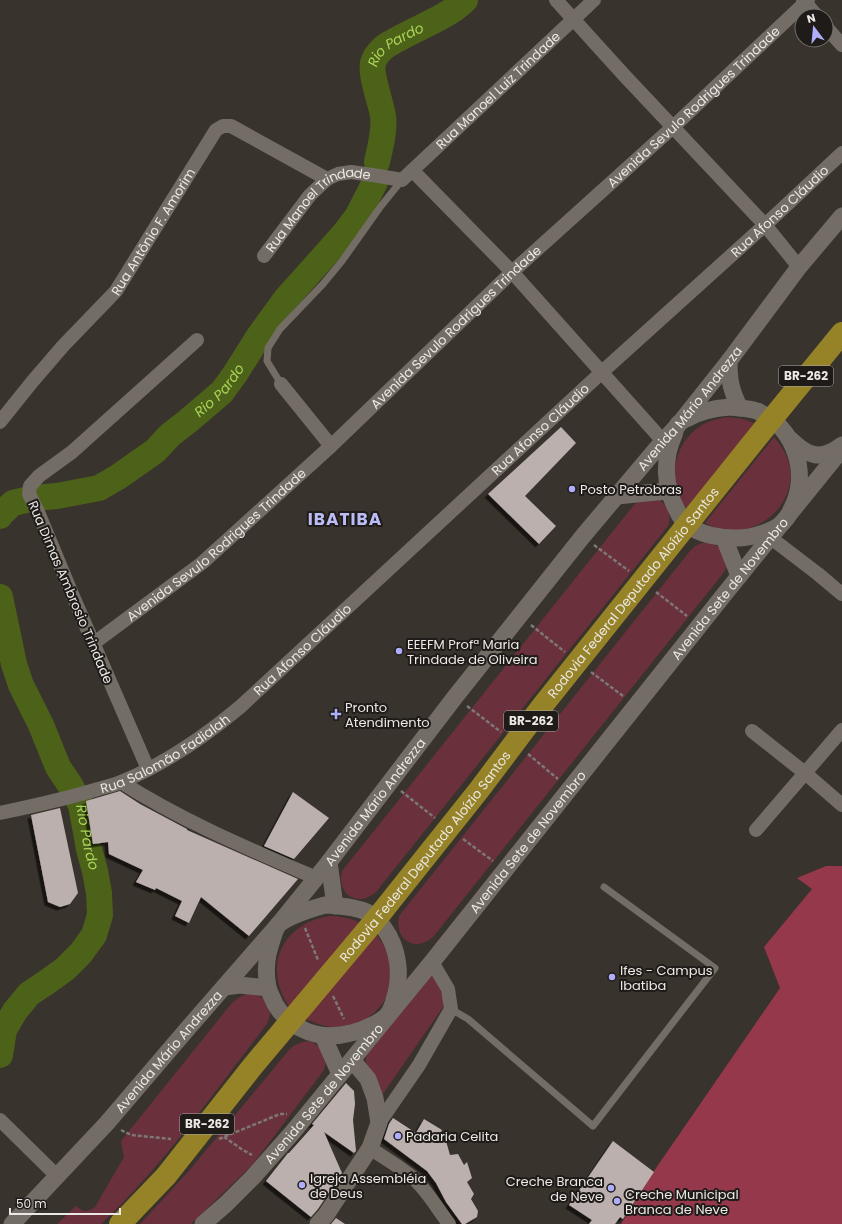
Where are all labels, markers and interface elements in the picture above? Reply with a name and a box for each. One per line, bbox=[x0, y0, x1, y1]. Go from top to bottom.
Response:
north arrow bbox=[794, 8, 834, 48]
text: N bbox=[805, 10, 817, 27]
water label: Rio Pardo bbox=[362, 17, 427, 69]
street label: Avenida Sevulo Rodrigues Trindade bbox=[603, 22, 784, 192]
street label: Rua Manoel Luiz Trindade bbox=[432, 27, 565, 154]
street label: Rua Afonso Cláudio bbox=[727, 161, 833, 262]
street label: Rua Manoel Trindade bbox=[261, 163, 372, 256]
street label: Rua Antônio F. Amorim bbox=[107, 165, 200, 299]
street label: Avenida Sevulo Rodrigues Trindade bbox=[366, 241, 546, 413]
street label: Avenida Mário Andrezza bbox=[633, 342, 747, 475]
water label: Rio Pardo bbox=[190, 360, 249, 421]
road number: BR-262 bbox=[779, 366, 833, 386]
street label: Rua Afonso Cláudio bbox=[487, 379, 594, 480]
street label: Avenida Sevulo Rodrigues Trindade bbox=[123, 464, 310, 626]
place label: Posto Petrobras bbox=[580, 480, 682, 499]
street label: Rodovia Federal Deputado Aloízio Santos bbox=[543, 483, 724, 702]
marker: Posto Petrobras bbox=[567, 484, 577, 494]
street label: Rua Dimas Ambrosio Trindade bbox=[23, 498, 118, 687]
district label: IBATIBA bbox=[308, 507, 382, 531]
street label: Avenida Sete de Novembro bbox=[667, 514, 793, 664]
street label: Rua Afonso Cláudio bbox=[249, 599, 356, 700]
place label: EEEFM Profª Maria Trindade de Oliveira bbox=[407, 635, 537, 669]
marker: EEEFM Profª Maria Trindade de Oliveira bbox=[394, 646, 404, 656]
place label: Pronto Atendimento bbox=[345, 698, 430, 732]
marker: Pronto Atendimento bbox=[330, 708, 342, 720]
street label: Rua Salomão Fadialah bbox=[98, 710, 234, 798]
road number: BR-262 bbox=[504, 711, 558, 731]
street label: Avenida Mário Andrezza bbox=[320, 734, 430, 870]
street label: Rodovia Federal Deputado Aloízio Santos bbox=[335, 747, 516, 966]
street label: Avenida Sete de Novembro bbox=[465, 767, 591, 917]
water label: Rio Pardo bbox=[71, 803, 104, 872]
place label: Ifes - Campus Ibatiba bbox=[620, 961, 713, 995]
marker: Ifes - Campus Ibatiba bbox=[607, 972, 617, 982]
street label: Avenida Mário Andrezza bbox=[111, 986, 227, 1117]
street label: Avenida Sete de Novembro bbox=[260, 1020, 388, 1168]
road number: BR-262 bbox=[180, 1114, 234, 1134]
place label: Padaria Celita bbox=[406, 1127, 498, 1146]
marker: Padaria Celita bbox=[393, 1131, 403, 1141]
place label: Igreja Assembléia de Deus bbox=[310, 1169, 426, 1203]
place label: Creche Branca de Neve bbox=[506, 1172, 603, 1206]
marker: Igreja Assembléia de Deus bbox=[297, 1180, 307, 1190]
marker: Creche Branca de Neve bbox=[606, 1183, 616, 1193]
place label: Creche Municipal Branca de Neve bbox=[625, 1185, 739, 1219]
scale bar bbox=[10, 1190, 120, 1216]
text: 50 m bbox=[16, 1195, 47, 1212]
marker: Creche Municipal Branca de Neve bbox=[612, 1196, 622, 1206]

